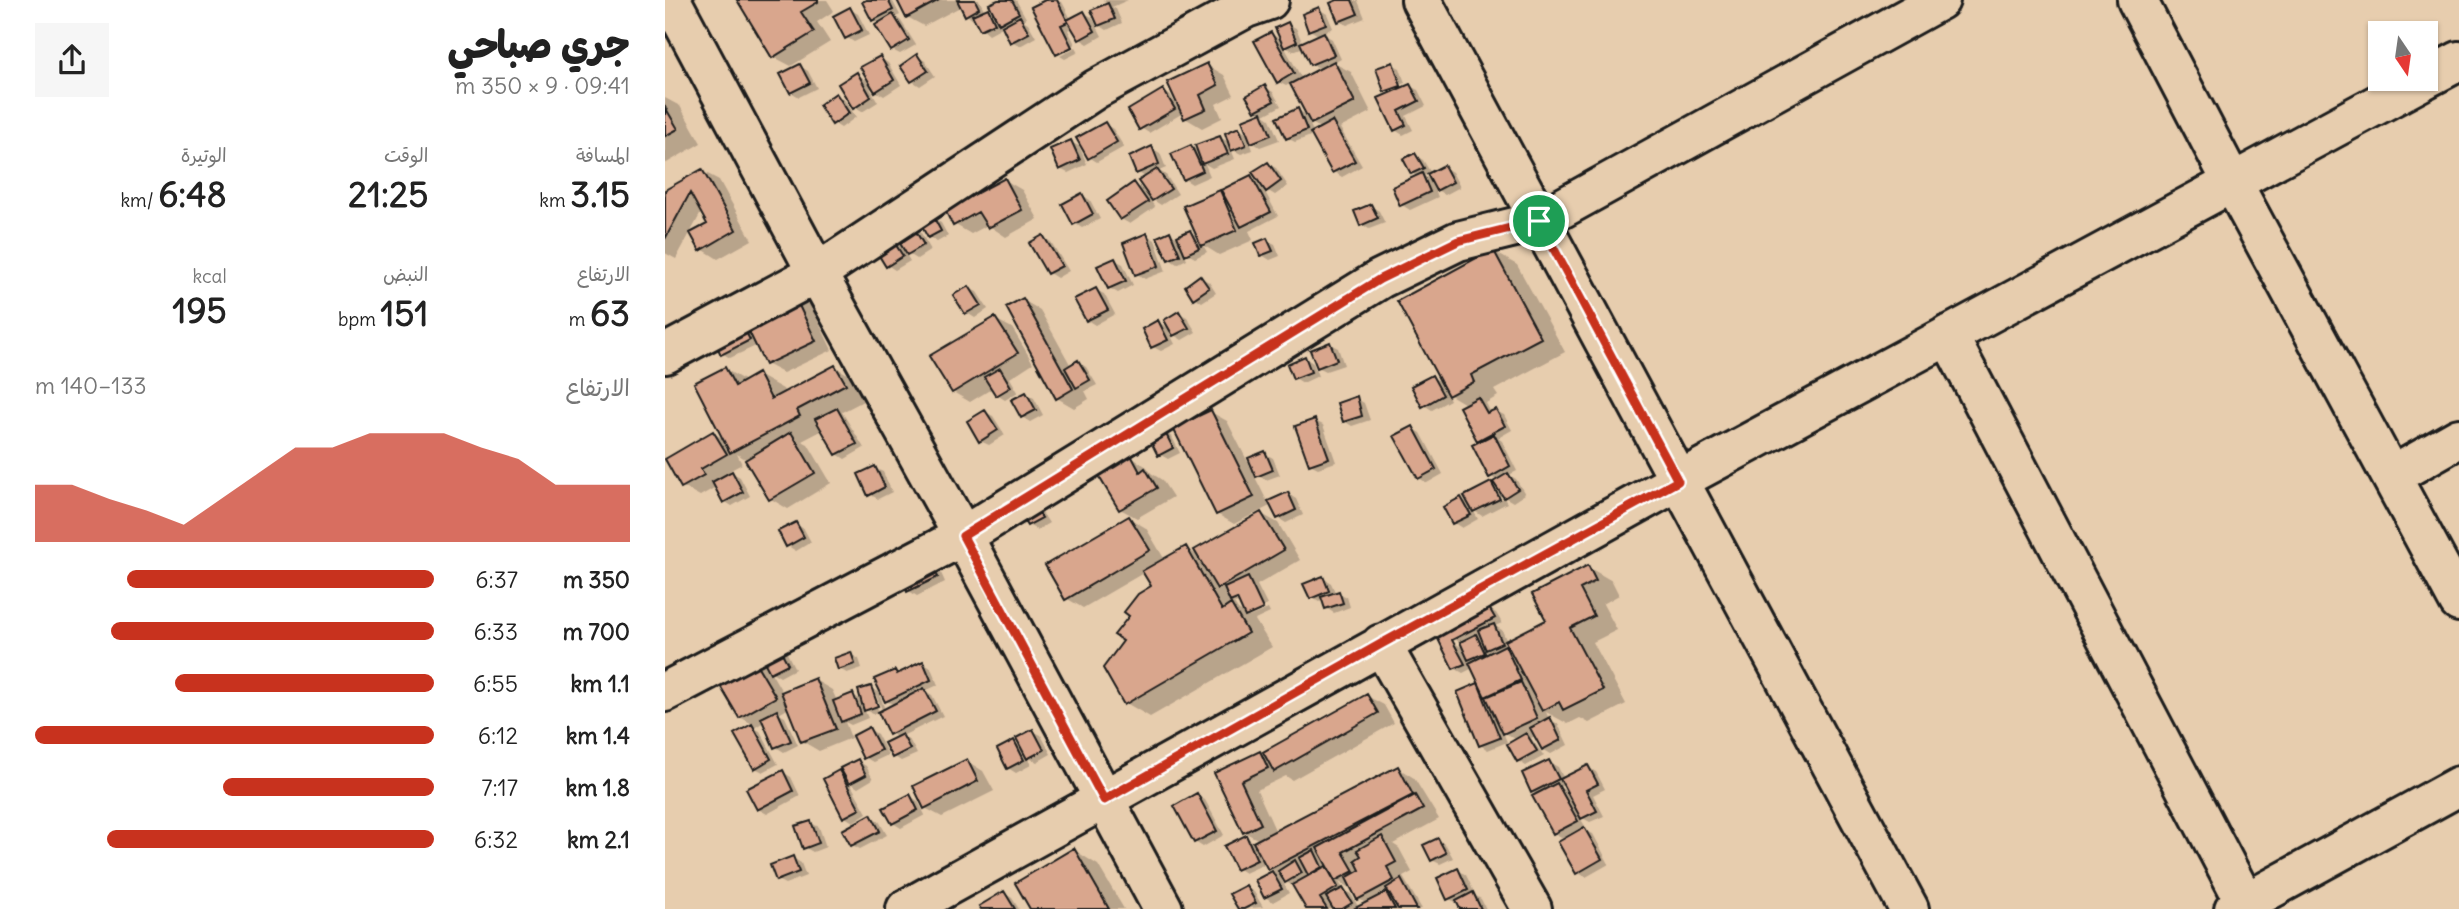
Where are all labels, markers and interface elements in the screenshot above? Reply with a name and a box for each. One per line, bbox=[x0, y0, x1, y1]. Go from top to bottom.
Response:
text: جري صباحي bbox=[448, 21, 630, 68]
north arrow bbox=[2368, 21, 2438, 91]
map controls bbox=[2368, 21, 2438, 91]
button: share bbox=[35, 23, 109, 97]
text: 09:41 · 9 × 350 m bbox=[455, 71, 630, 100]
text: الوتيرة bbox=[181, 143, 227, 167]
text: الوقت bbox=[384, 143, 428, 167]
text: المسافة bbox=[576, 143, 630, 167]
text: 6:48 bbox=[158, 172, 227, 216]
text: 21:25 bbox=[348, 172, 428, 216]
text: 3.15 bbox=[570, 172, 630, 216]
text: /km bbox=[120, 188, 158, 212]
text: km bbox=[539, 188, 570, 212]
pin bbox=[1509, 191, 1569, 251]
icon: arrive bbox=[1520, 202, 1558, 240]
text: النبض bbox=[383, 262, 428, 286]
text: الارتفاع bbox=[577, 262, 630, 286]
text: kcal bbox=[192, 264, 227, 288]
text: 195 bbox=[173, 288, 227, 332]
text: 151 bbox=[380, 291, 428, 335]
text: 63 bbox=[590, 291, 630, 335]
text: bpm bbox=[338, 307, 380, 331]
text: m bbox=[569, 307, 590, 331]
text: 133–140 m bbox=[35, 371, 147, 400]
text: الارتفاع bbox=[566, 373, 630, 402]
text: 6:37 bbox=[475, 565, 518, 594]
text: 350 m bbox=[563, 565, 630, 594]
text: 6:33 bbox=[473, 617, 518, 646]
text: 700 m bbox=[563, 617, 630, 646]
text: 6:55 bbox=[473, 669, 518, 698]
text: 1.1 km bbox=[571, 669, 630, 698]
text: 6:12 bbox=[478, 721, 518, 750]
text: 1.4 km bbox=[566, 721, 630, 750]
text: 7:17 bbox=[481, 773, 518, 802]
text: 1.8 km bbox=[565, 773, 630, 802]
text: 6:32 bbox=[474, 825, 518, 854]
text: 2.1 km bbox=[567, 825, 630, 854]

